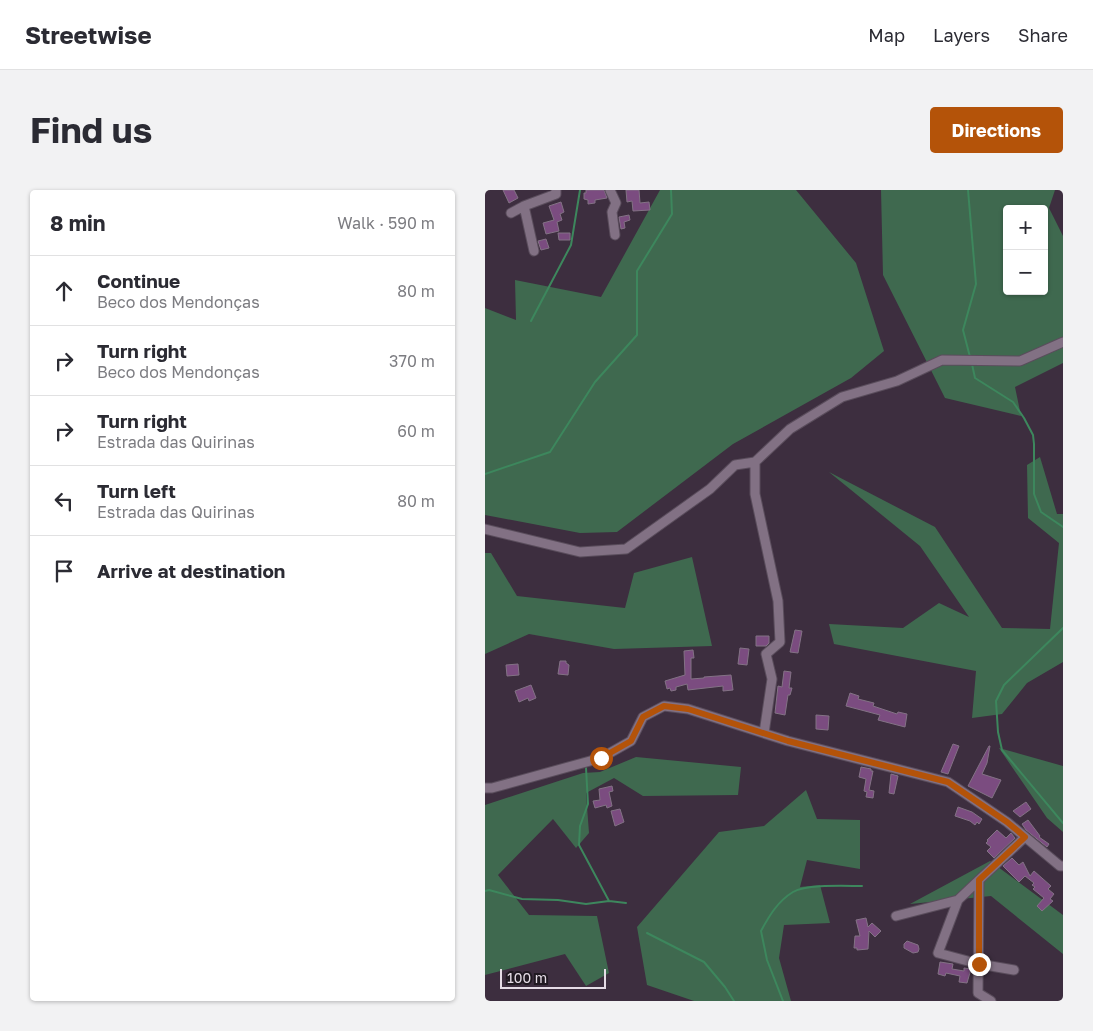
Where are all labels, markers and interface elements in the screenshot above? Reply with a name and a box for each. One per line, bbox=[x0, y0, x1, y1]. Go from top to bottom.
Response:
text: Streetwise bbox=[25, 20, 152, 49]
text: Map bbox=[868, 24, 905, 46]
text: Layers bbox=[933, 24, 990, 46]
text: Share bbox=[1018, 24, 1068, 46]
button: Directions bbox=[930, 107, 1063, 153]
text: Find us bbox=[30, 109, 152, 151]
map controls bbox=[1003, 205, 1048, 295]
button: + bbox=[1003, 205, 1048, 250]
text: 8 min bbox=[50, 210, 106, 236]
text: Walk · 590 m bbox=[337, 213, 435, 233]
button: − bbox=[1003, 250, 1048, 295]
text: Continue bbox=[97, 269, 180, 292]
icon: ahead bbox=[50, 277, 78, 305]
text: 80 m bbox=[397, 281, 435, 301]
text: Beco dos Mendonças bbox=[97, 292, 260, 312]
text: Turn right bbox=[97, 339, 187, 362]
icon: right bbox=[50, 347, 78, 375]
text: 370 m bbox=[389, 351, 435, 371]
text: Beco dos Mendonças bbox=[97, 362, 260, 382]
text: Turn right bbox=[97, 409, 187, 432]
icon: right bbox=[50, 417, 78, 445]
text: 60 m bbox=[397, 421, 435, 441]
text: Estrada das Quirinas bbox=[97, 432, 255, 452]
text: Turn left bbox=[97, 479, 176, 502]
icon: left bbox=[50, 487, 78, 515]
text: 80 m bbox=[397, 491, 435, 511]
text: Estrada das Quirinas bbox=[97, 502, 255, 522]
icon: arrive bbox=[50, 557, 78, 585]
text: Arrive at destination bbox=[97, 559, 285, 582]
route start bbox=[590, 747, 613, 770]
route end bbox=[968, 953, 991, 976]
scale bar bbox=[500, 966, 606, 989]
text: 100 m bbox=[507, 969, 547, 986]

